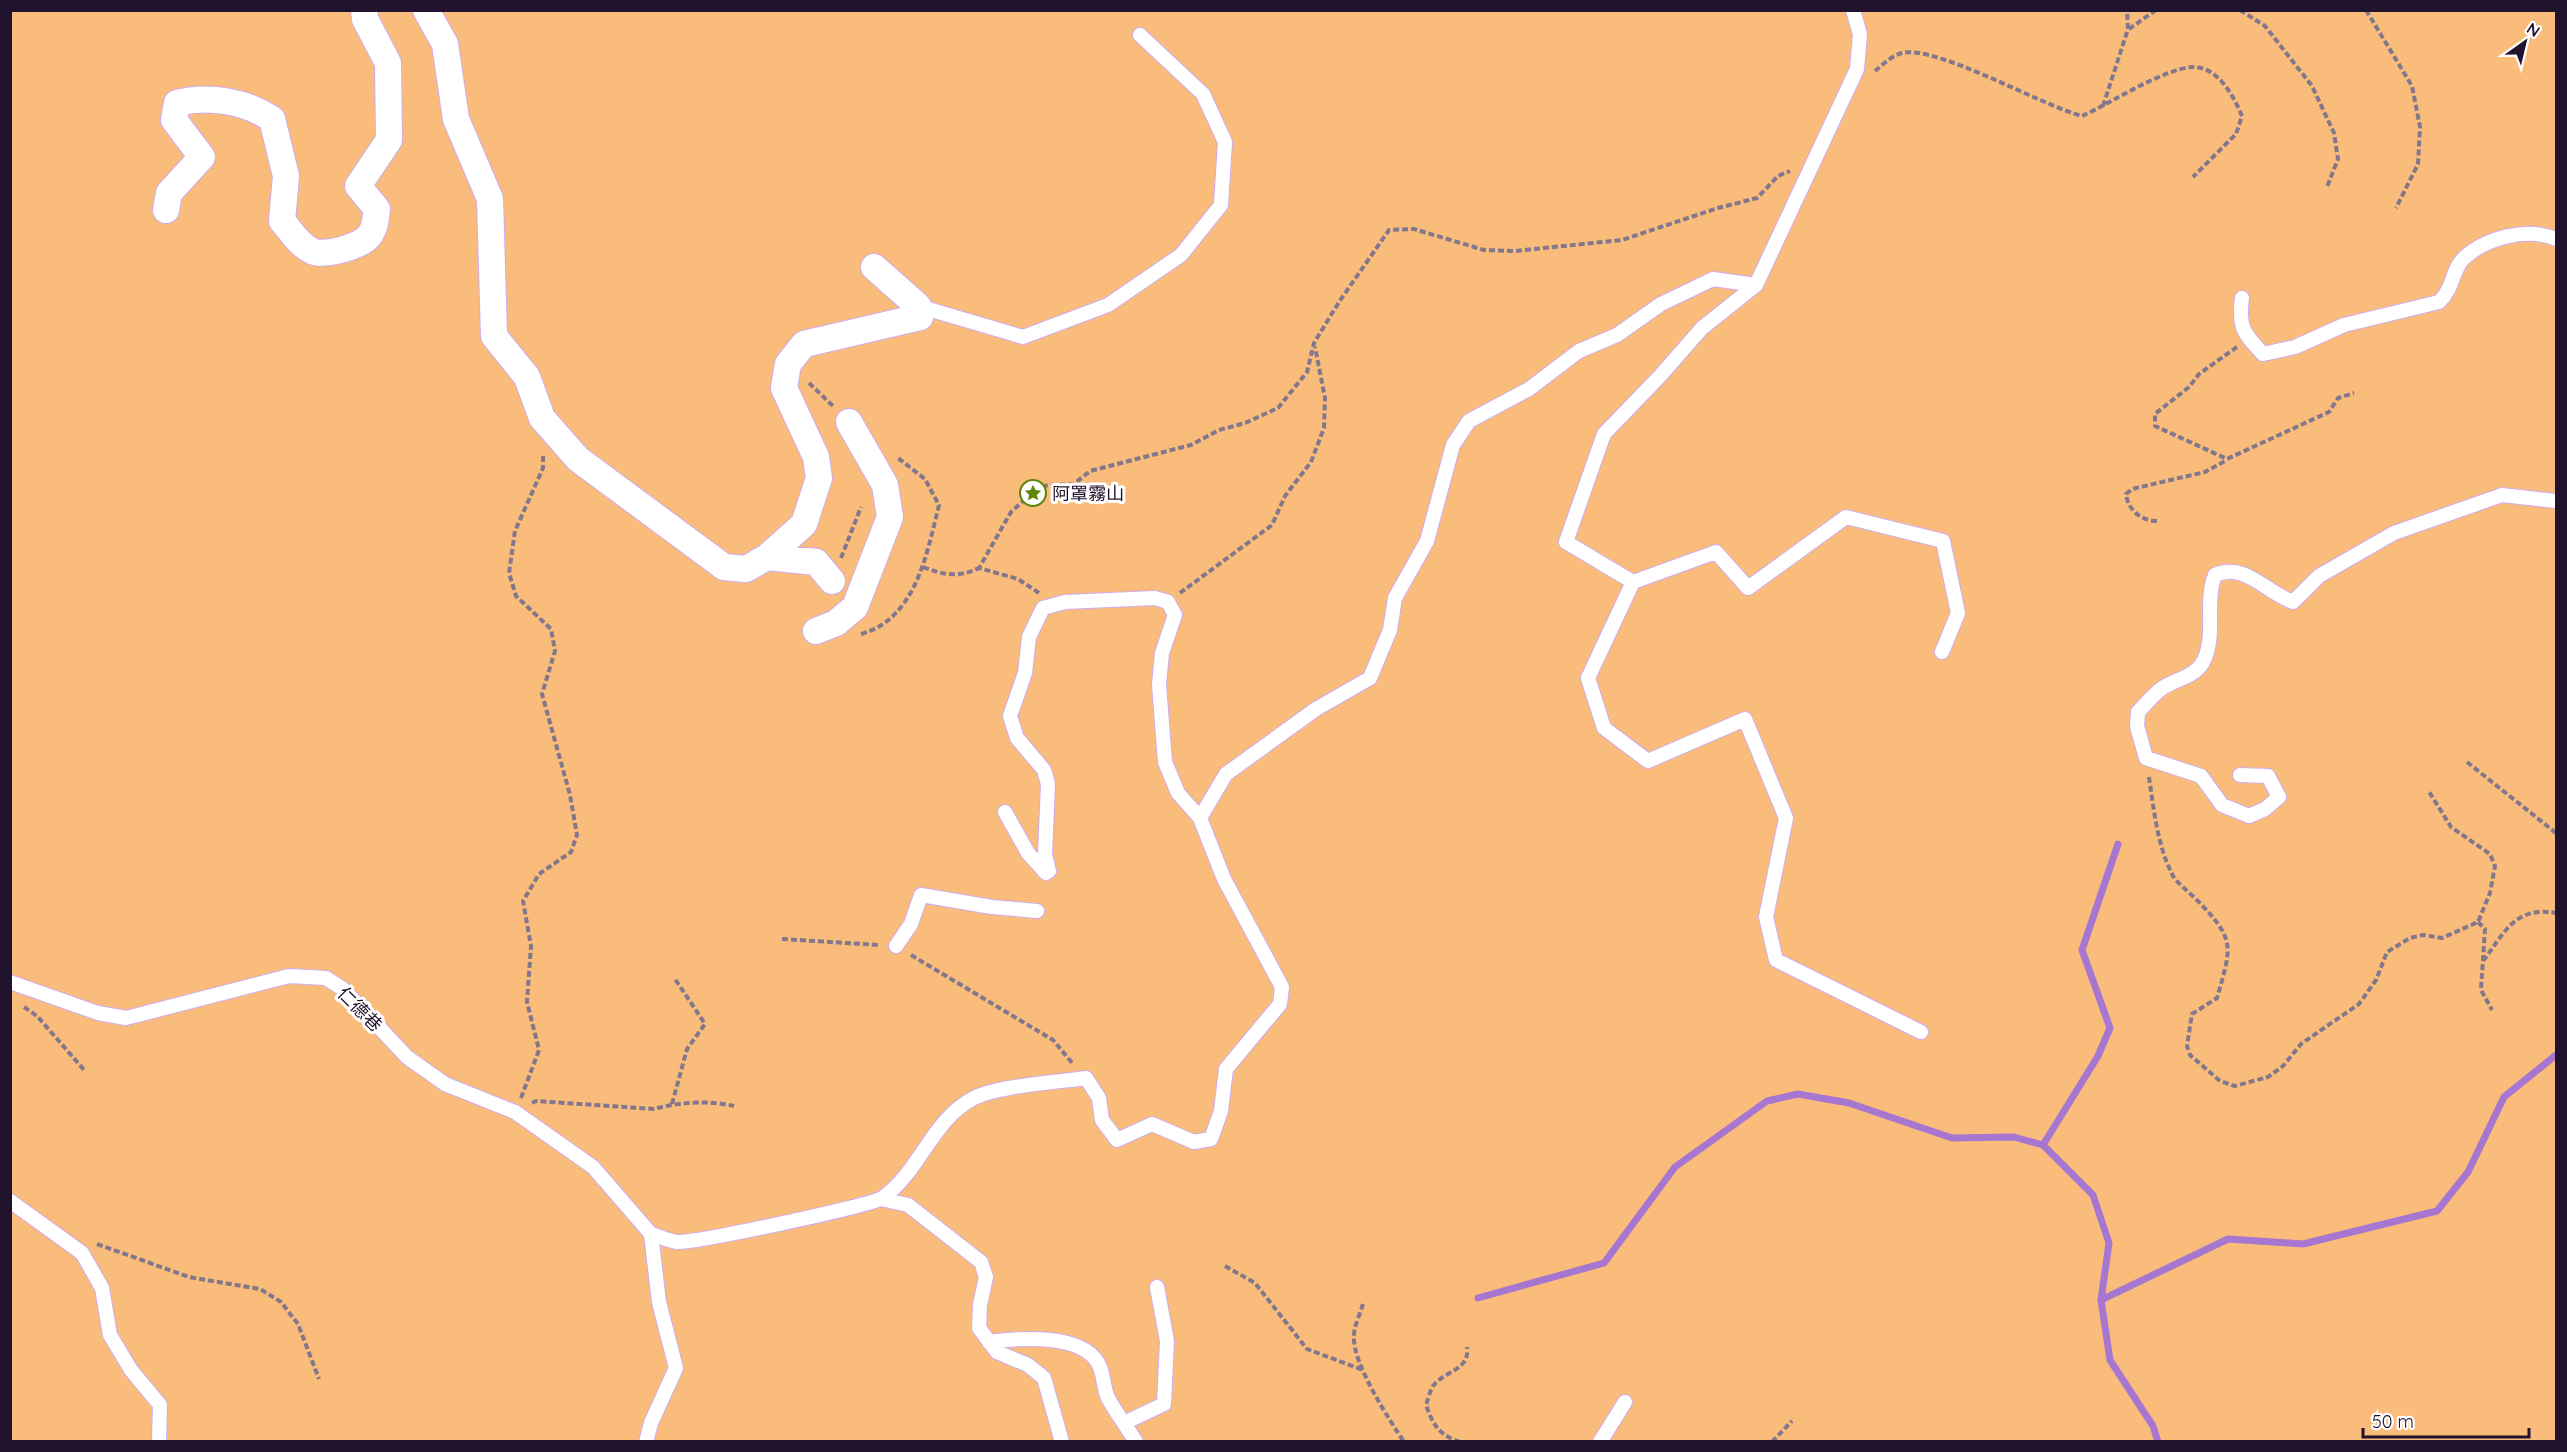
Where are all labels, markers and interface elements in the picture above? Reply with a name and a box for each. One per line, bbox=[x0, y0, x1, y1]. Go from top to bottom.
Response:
north arrow bbox=[2495, 12, 2555, 72]
text: N bbox=[2523, 18, 2544, 41]
place icon: 阿罩霧山 bbox=[1018, 478, 1048, 508]
place label: 阿罩霧山 bbox=[1052, 482, 1124, 505]
street label: 仁德巷 bbox=[333, 982, 387, 1036]
scale bar bbox=[2363, 1401, 2530, 1439]
text: 50 m bbox=[2372, 1410, 2414, 1433]

